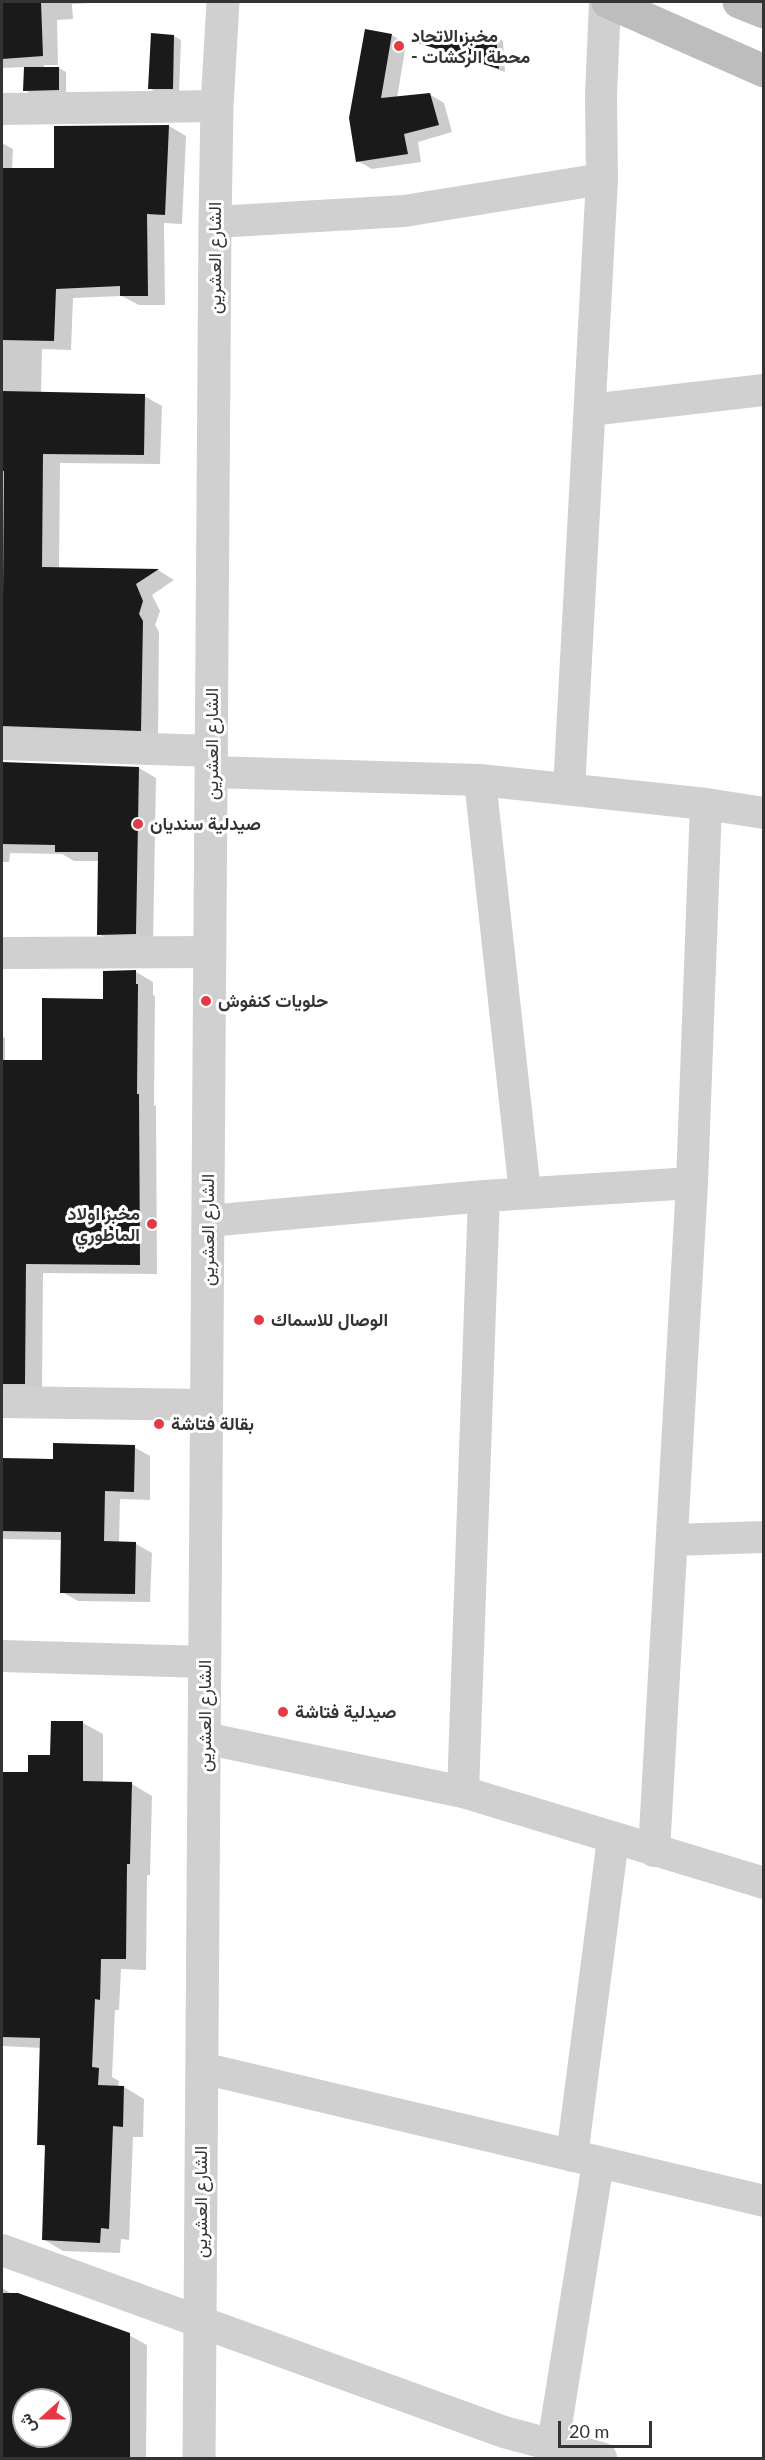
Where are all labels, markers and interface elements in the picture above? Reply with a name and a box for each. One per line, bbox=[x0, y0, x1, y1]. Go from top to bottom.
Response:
place label: مخبز الاتحاد - محطة الركشات bbox=[411, 25, 530, 68]
marker: مخبز الاتحاد - محطة الركشات bbox=[392, 39, 406, 53]
street label: الشارع العشرين bbox=[204, 202, 226, 314]
street label: الشارع العشرين bbox=[201, 688, 223, 800]
place label: صيدلية سنديان bbox=[150, 813, 261, 835]
marker: صيدلية سنديان bbox=[131, 817, 145, 831]
place label: حلويات كنفوش bbox=[218, 990, 328, 1012]
marker: حلويات كنفوش bbox=[199, 994, 213, 1008]
street label: الشارع العشرين bbox=[197, 1174, 219, 1286]
place label: مخبز اولاد الماطوري bbox=[68, 1203, 140, 1246]
marker: مخبز اولاد الماطوري bbox=[145, 1217, 159, 1231]
place label: الوصال للاسماك bbox=[271, 1309, 388, 1331]
marker: الوصال للاسماك bbox=[252, 1313, 266, 1327]
place label: بقالة فتاشة bbox=[171, 1413, 254, 1435]
marker: بقالة فتاشة bbox=[152, 1417, 166, 1431]
street label: الشارع العشرين bbox=[194, 1660, 216, 1772]
place label: صيدلية فتاشة bbox=[295, 1701, 397, 1723]
marker: صيدلية فتاشة bbox=[276, 1705, 290, 1719]
street label: الشارع العشرين bbox=[190, 2146, 212, 2258]
north arrow bbox=[12, 2388, 72, 2448]
scale bar bbox=[561, 2409, 656, 2447]
text: ش bbox=[14, 2412, 39, 2436]
text: 20 m bbox=[569, 2420, 609, 2442]

